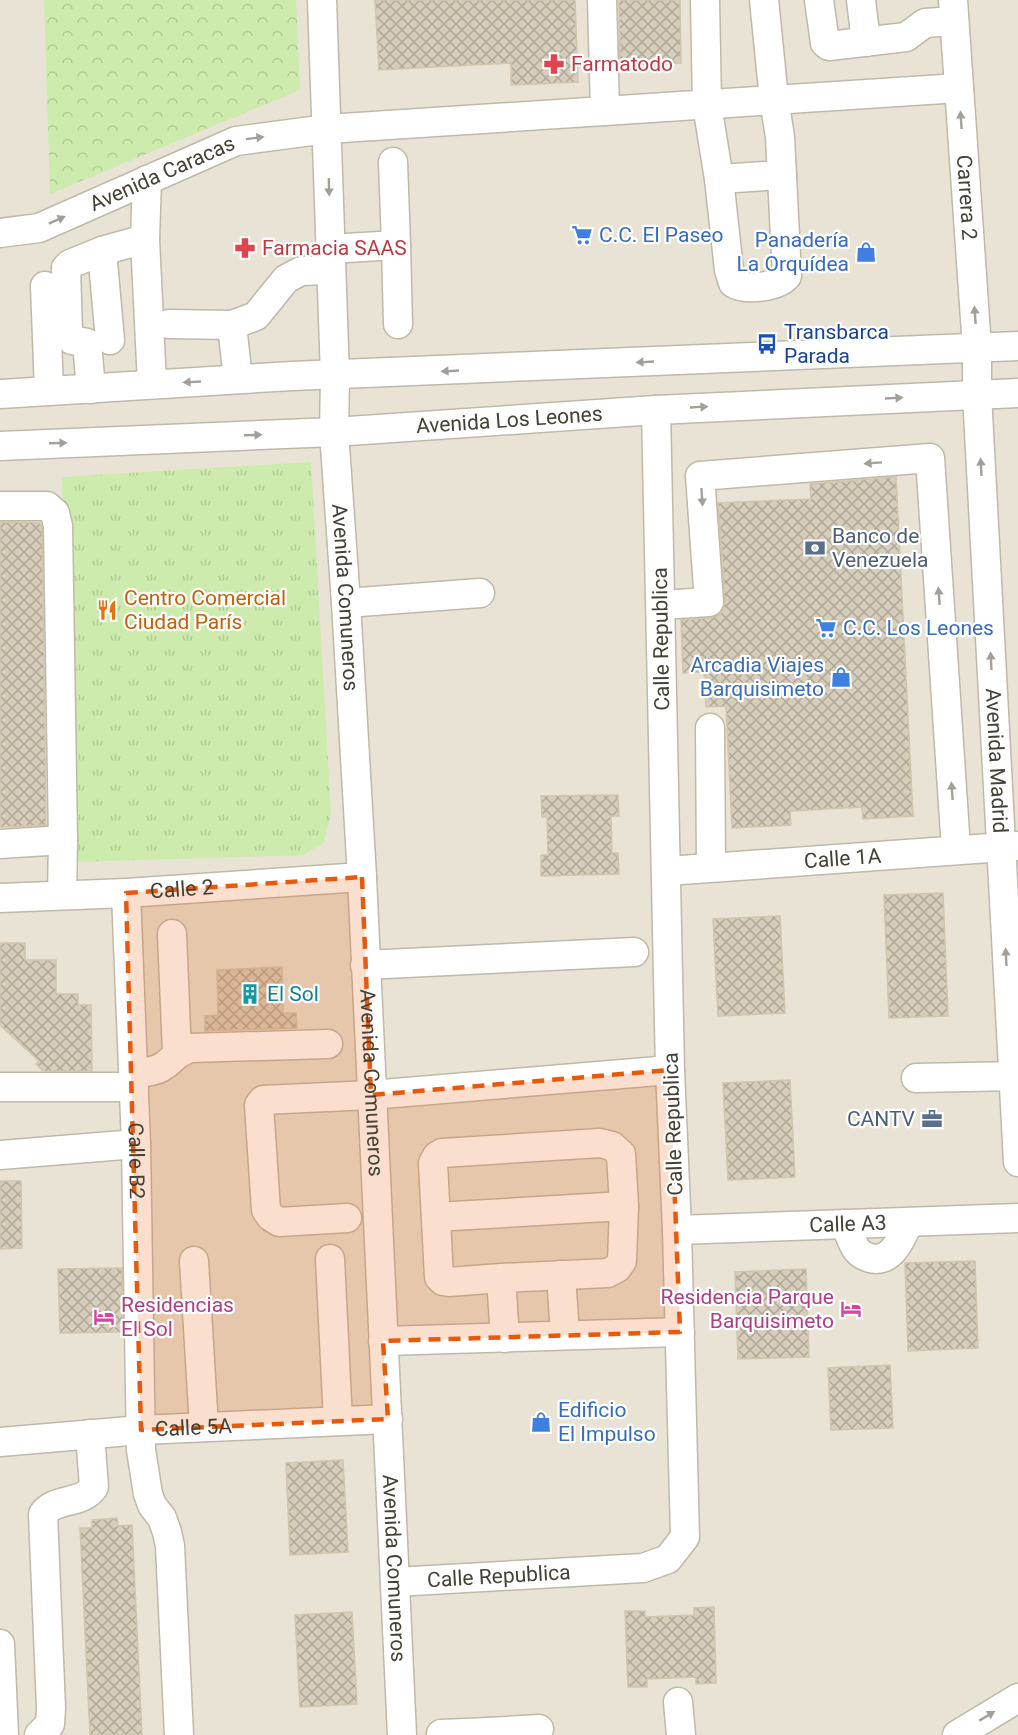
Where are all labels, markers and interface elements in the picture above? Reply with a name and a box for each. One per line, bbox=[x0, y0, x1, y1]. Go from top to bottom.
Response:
pharmacy icon: Farmatodo bbox=[542, 52, 566, 76]
place label: Farmatodo bbox=[571, 52, 673, 76]
one-way arrow bbox=[957, 111, 966, 130]
street label: Avenida Caracas bbox=[86, 131, 238, 216]
one-way arrow bbox=[246, 133, 265, 143]
street label: Carrera 2 bbox=[952, 154, 982, 241]
one-way arrow bbox=[324, 178, 333, 197]
one-way arrow bbox=[48, 216, 65, 225]
supermarket icon: C.C. El Paseo bbox=[570, 223, 594, 247]
place label: C.C. El Paseo bbox=[599, 223, 723, 247]
place label: Panadería La Orquídea bbox=[737, 228, 849, 276]
pharmacy icon: Farmacia SAAS bbox=[233, 236, 257, 260]
place label: Farmacia SAAS bbox=[262, 236, 407, 260]
shop icon: Panadería La Orquídea bbox=[854, 240, 878, 264]
one-way arrow bbox=[970, 305, 979, 324]
place label: Transbarca Parada bbox=[784, 320, 889, 368]
bus stop icon: Transbarca Parada bbox=[755, 332, 779, 356]
one-way arrow bbox=[635, 358, 654, 367]
one-way arrow bbox=[441, 366, 460, 375]
one-way arrow bbox=[183, 377, 202, 387]
one-way arrow bbox=[885, 394, 904, 403]
street label: Avenida Los Leones bbox=[415, 402, 603, 438]
one-way arrow bbox=[690, 403, 709, 412]
one-way arrow bbox=[244, 431, 263, 440]
one-way arrow bbox=[49, 439, 68, 448]
one-way arrow bbox=[976, 457, 985, 476]
one-way arrow bbox=[864, 458, 883, 467]
one-way arrow bbox=[697, 487, 706, 506]
street label: Avenida Comuneros bbox=[327, 503, 363, 692]
place label: Banco de Venezuela bbox=[832, 524, 928, 572]
bank icon: Banco de Venezuela bbox=[803, 536, 827, 560]
street label: Calle Republica bbox=[648, 567, 674, 711]
place label: Centro Comercial Ciudad París bbox=[124, 586, 286, 634]
one-way arrow bbox=[935, 587, 944, 606]
restaurant icon: Centro Comercial Ciudad París bbox=[95, 598, 119, 622]
supermarket icon: C.C. Los Leones bbox=[814, 616, 838, 640]
place label: C.C. Los Leones bbox=[843, 616, 994, 640]
one-way arrow bbox=[986, 652, 995, 671]
place label: Arcadia Viajes Barquisimeto bbox=[690, 653, 824, 701]
shop icon: Arcadia Viajes Barquisimeto bbox=[829, 665, 853, 689]
street label: Avenida Madrid bbox=[981, 687, 1012, 834]
one-way arrow bbox=[948, 781, 957, 800]
street label: Calle 1A bbox=[803, 844, 882, 873]
street label: Calle 2 bbox=[149, 875, 214, 903]
one-way arrow bbox=[1002, 947, 1011, 966]
building icon: El Sol bbox=[238, 982, 262, 1006]
place label: El Sol bbox=[267, 982, 319, 1006]
street label: Avenida Comuneros bbox=[355, 988, 388, 1177]
street label: Calle Republica bbox=[659, 1052, 687, 1196]
place label: CANTV bbox=[847, 1107, 916, 1131]
office icon: CANTV bbox=[920, 1107, 944, 1131]
street label: Calle B2 bbox=[123, 1122, 149, 1199]
street label: Calle A3 bbox=[809, 1211, 887, 1237]
place label: Residencia Parque Barquisimeto bbox=[661, 1285, 834, 1333]
place label: Residencias El Sol bbox=[121, 1293, 234, 1341]
hotel icon: Residencia Parque Barquisimeto bbox=[839, 1297, 863, 1321]
hotel icon: Residencias El Sol bbox=[92, 1305, 116, 1329]
place label: Edificio El Impulso bbox=[558, 1398, 656, 1446]
shop icon: Edificio El Impulso bbox=[529, 1410, 553, 1434]
street label: Calle 5A bbox=[154, 1414, 233, 1441]
street label: Avenida Comuneros bbox=[378, 1474, 411, 1662]
street label: Calle Republica bbox=[426, 1560, 571, 1592]
one-way arrow bbox=[979, 1711, 995, 1722]

